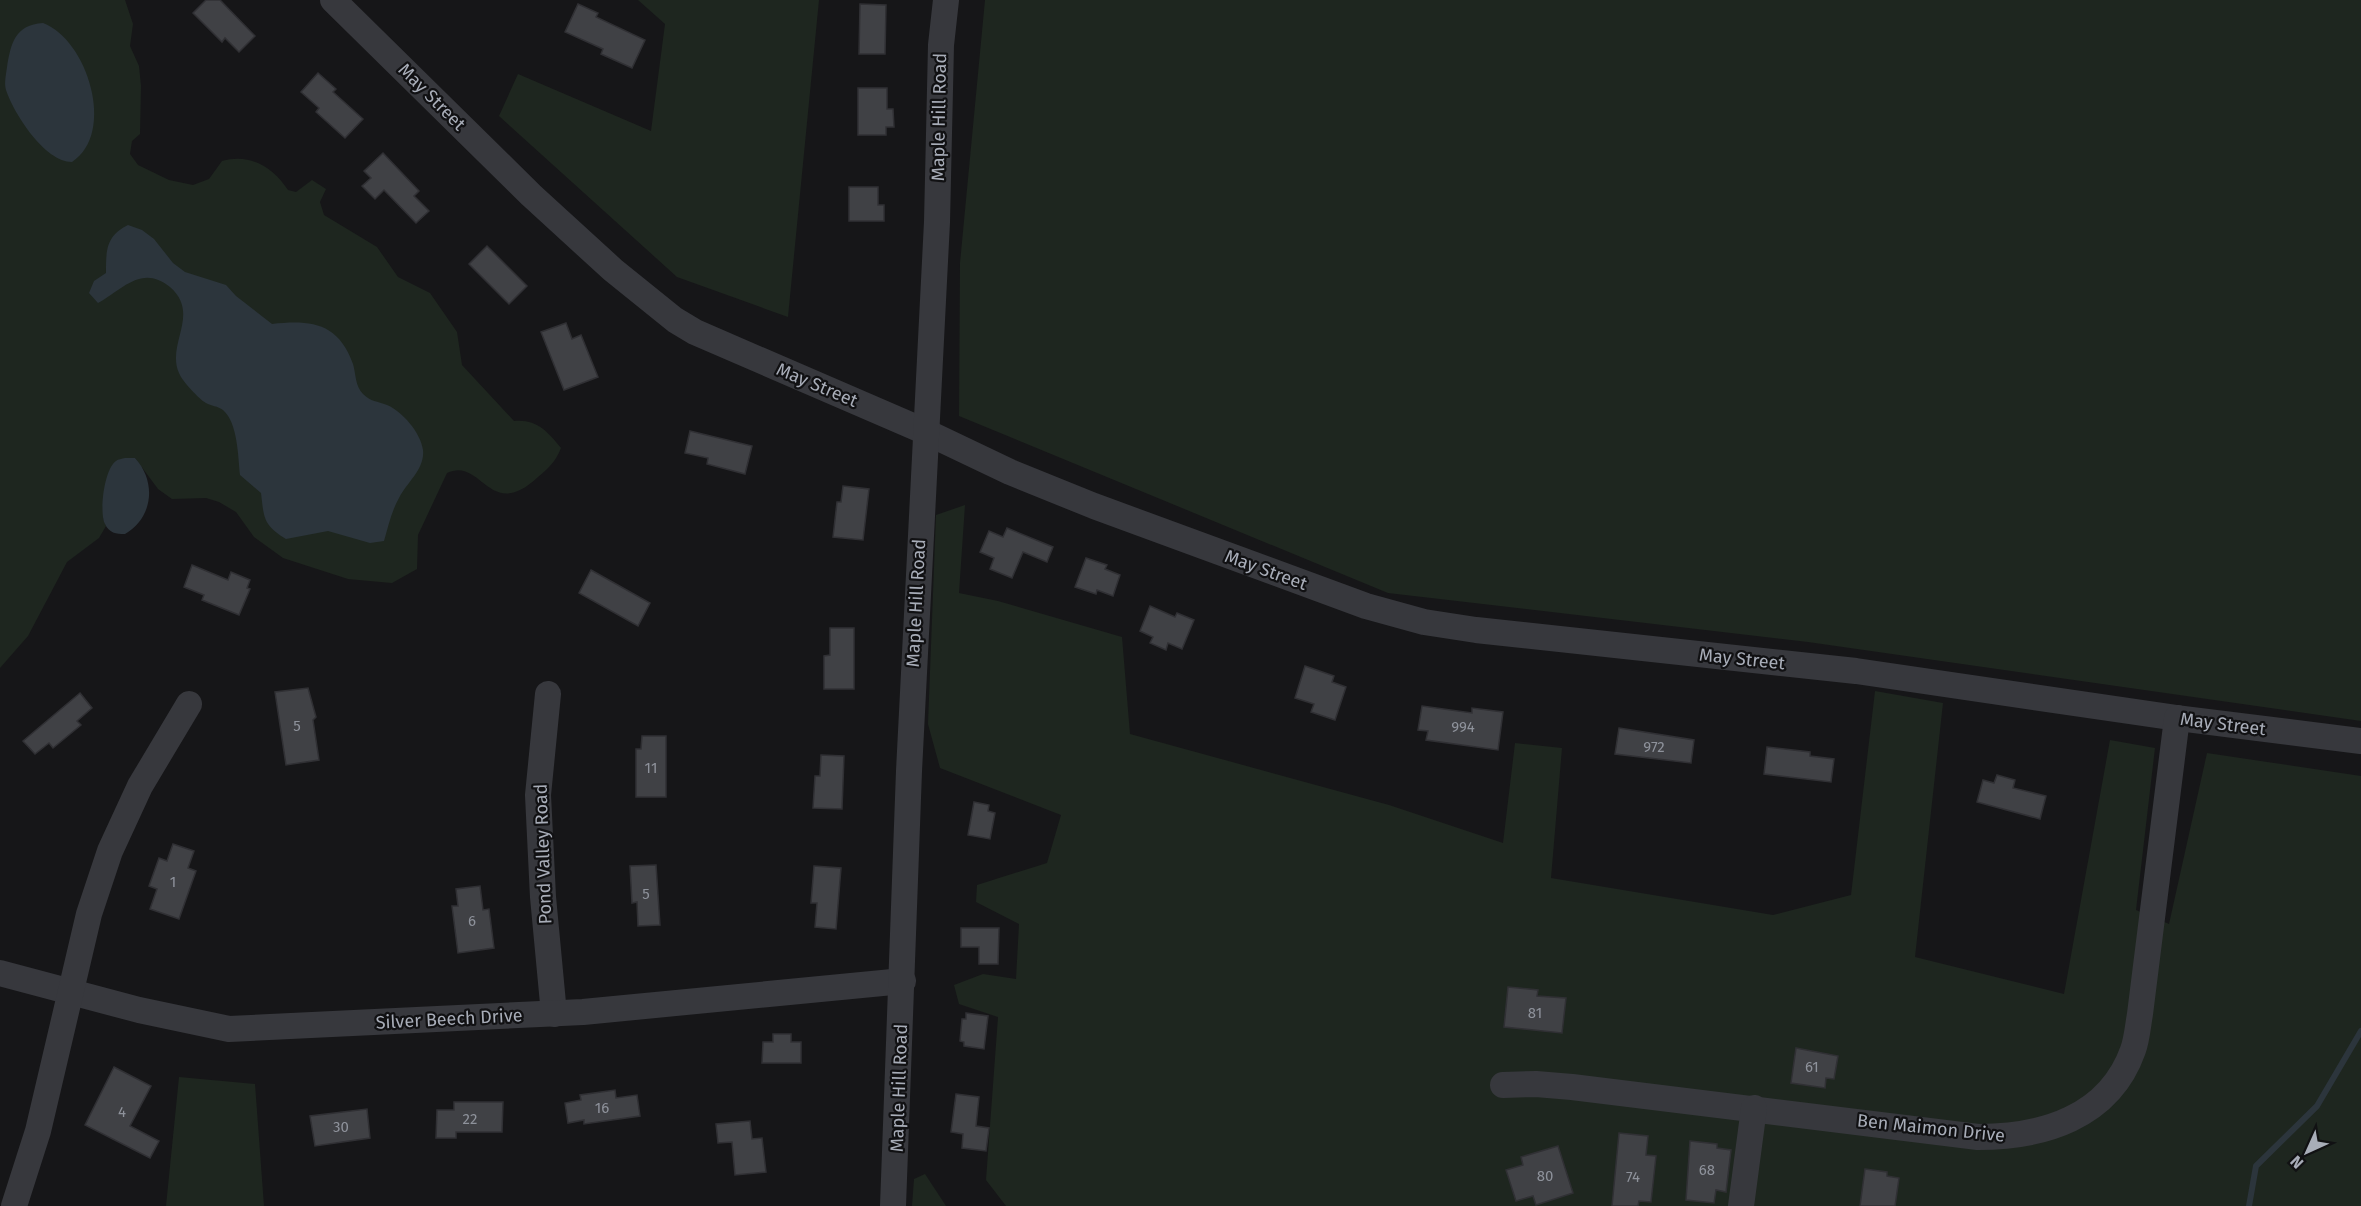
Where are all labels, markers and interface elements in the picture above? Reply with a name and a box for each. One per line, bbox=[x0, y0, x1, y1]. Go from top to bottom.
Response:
street label: Maple Hill Road bbox=[927, 53, 951, 181]
street label: May Street bbox=[394, 59, 471, 136]
street label: May Street bbox=[773, 358, 861, 412]
street label: Maple Hill Road bbox=[902, 538, 930, 668]
street label: May Street bbox=[1222, 545, 1311, 595]
street label: May Street bbox=[1698, 644, 1786, 674]
street label: May Street bbox=[2179, 708, 2268, 740]
house number: 5 bbox=[293, 717, 301, 735]
house number: 994 bbox=[1451, 718, 1475, 736]
house number: 972 bbox=[1643, 738, 1665, 756]
house number: 11 bbox=[645, 759, 657, 777]
street label: Pond Valley Road bbox=[530, 783, 556, 925]
house number: 1 bbox=[170, 873, 176, 891]
house number: 5 bbox=[642, 885, 650, 903]
house number: 6 bbox=[468, 912, 476, 930]
street label: Silver Beech Drive bbox=[375, 1004, 523, 1034]
house number: 81 bbox=[1528, 1004, 1542, 1022]
street label: Maple Hill Road bbox=[886, 1023, 912, 1153]
house number: 61 bbox=[1805, 1058, 1819, 1076]
house number: 16 bbox=[595, 1099, 609, 1117]
house number: 4 bbox=[118, 1103, 126, 1121]
street label: Ben Maimon Drive bbox=[1856, 1109, 2006, 1147]
house number: 22 bbox=[463, 1110, 477, 1128]
house number: 30 bbox=[333, 1118, 349, 1136]
north arrow bbox=[2277, 1122, 2337, 1182]
text: N bbox=[2286, 1152, 2307, 1173]
house number: 68 bbox=[1699, 1161, 1715, 1179]
house number: 80 bbox=[1537, 1167, 1553, 1185]
house number: 74 bbox=[1626, 1168, 1640, 1186]

